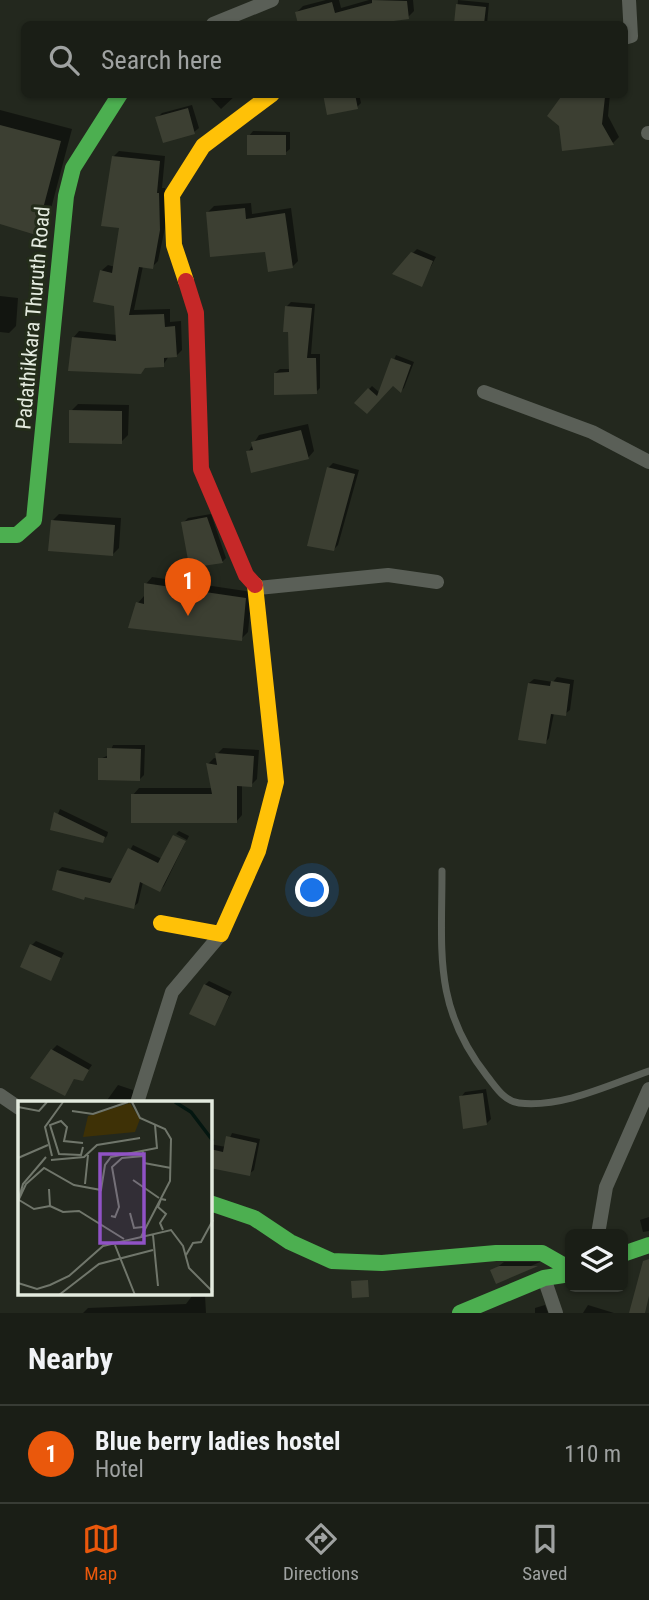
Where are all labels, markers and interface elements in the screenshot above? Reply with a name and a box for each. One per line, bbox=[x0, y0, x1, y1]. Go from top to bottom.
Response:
search box bbox=[21, 21, 628, 98]
icon: search bbox=[45, 41, 83, 79]
text: Search here bbox=[101, 45, 222, 75]
street label: Padathikkara Thuruth Road bbox=[11, 205, 55, 431]
pin: 1 bbox=[165, 558, 211, 616]
your location bbox=[295, 873, 329, 907]
inset map bbox=[18, 1101, 212, 1296]
map controls bbox=[565, 1229, 628, 1292]
button: layers bbox=[565, 1229, 628, 1292]
text: Nearby bbox=[28, 1341, 113, 1376]
text: Blue berry ladies hostel bbox=[95, 1426, 341, 1456]
text: 1 bbox=[45, 1441, 57, 1468]
text: 110 m bbox=[564, 1441, 621, 1468]
text: Hotel bbox=[95, 1456, 144, 1483]
tab: Map bbox=[82, 1520, 120, 1585]
tab: Directions bbox=[283, 1520, 359, 1585]
tab: Saved bbox=[522, 1520, 567, 1585]

